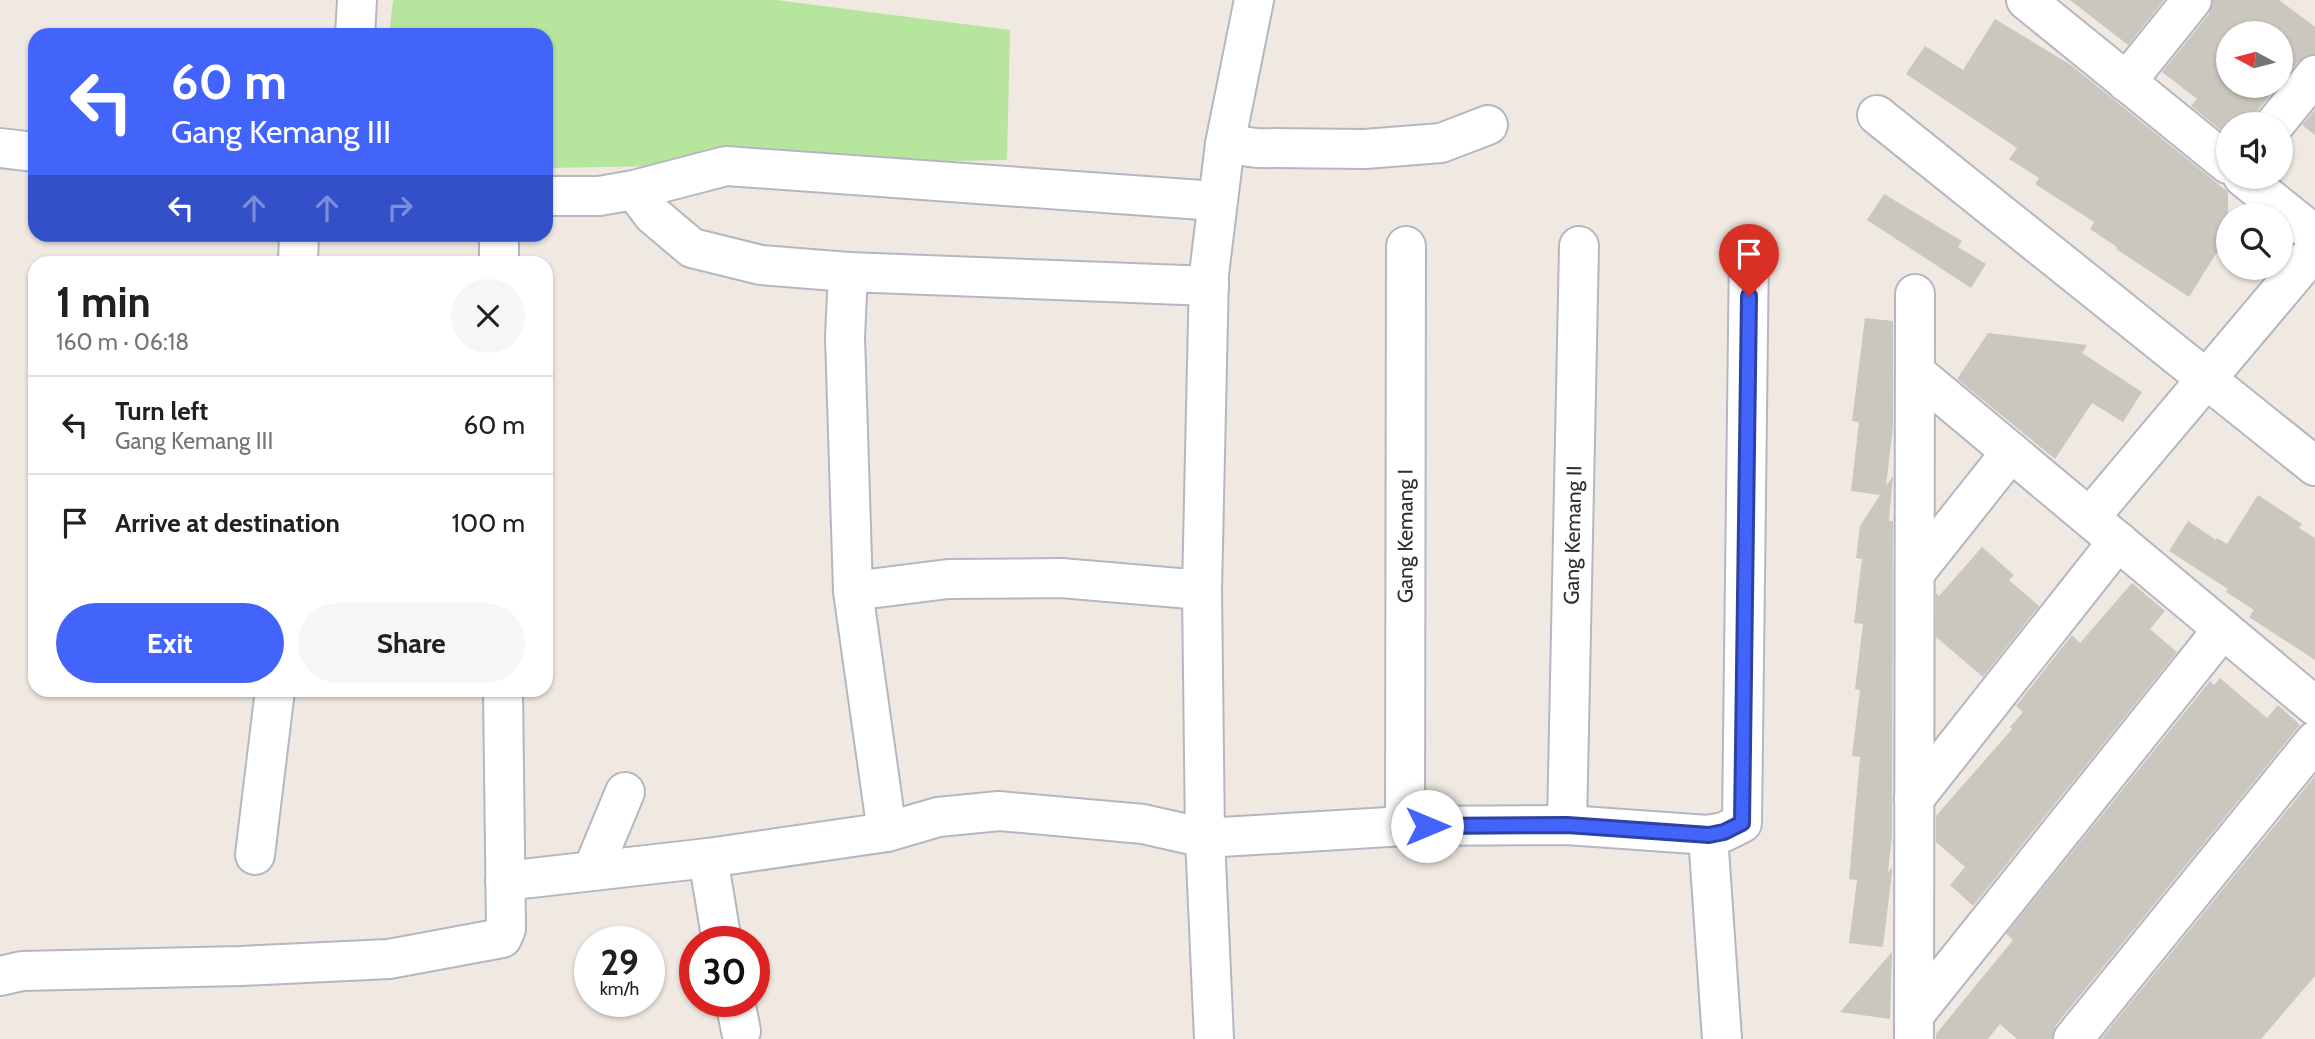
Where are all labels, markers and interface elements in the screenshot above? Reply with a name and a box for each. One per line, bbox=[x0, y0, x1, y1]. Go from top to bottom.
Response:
north arrow bbox=[2216, 21, 2292, 98]
map controls bbox=[2216, 21, 2293, 280]
text: 60 m bbox=[171, 52, 287, 111]
icon: left bbox=[56, 56, 147, 147]
text: Gang Kemang III bbox=[171, 112, 391, 151]
button: sound bbox=[2216, 112, 2293, 189]
icon: left bbox=[162, 189, 200, 227]
icon: ahead bbox=[235, 189, 273, 227]
icon: ahead bbox=[308, 189, 346, 227]
icon: right bbox=[381, 189, 419, 227]
button: search bbox=[2216, 203, 2293, 280]
pin bbox=[1719, 224, 1779, 296]
icon: arrive bbox=[1730, 235, 1768, 273]
text: 1 min bbox=[56, 276, 151, 328]
button: close bbox=[451, 279, 525, 353]
text: 160 m · 06:18 bbox=[56, 328, 189, 356]
text: Turn left bbox=[115, 395, 208, 427]
icon: left bbox=[56, 406, 94, 444]
text: 60 m bbox=[463, 409, 525, 441]
text: Gang Kemang III bbox=[115, 427, 273, 455]
street label: Gang Kemang II bbox=[1559, 465, 1586, 605]
street label: Gang Kemang I bbox=[1392, 469, 1418, 603]
icon: arrive bbox=[56, 504, 94, 542]
text: Arrive at destination bbox=[115, 507, 340, 539]
text: 100 m bbox=[452, 507, 525, 539]
button: Exit bbox=[56, 603, 284, 683]
button: Share bbox=[298, 603, 525, 683]
position arrow bbox=[1390, 789, 1464, 863]
speed limit sign: 30 bbox=[679, 926, 770, 1017]
text: 29 bbox=[600, 941, 639, 984]
text: km/h bbox=[600, 978, 639, 1000]

